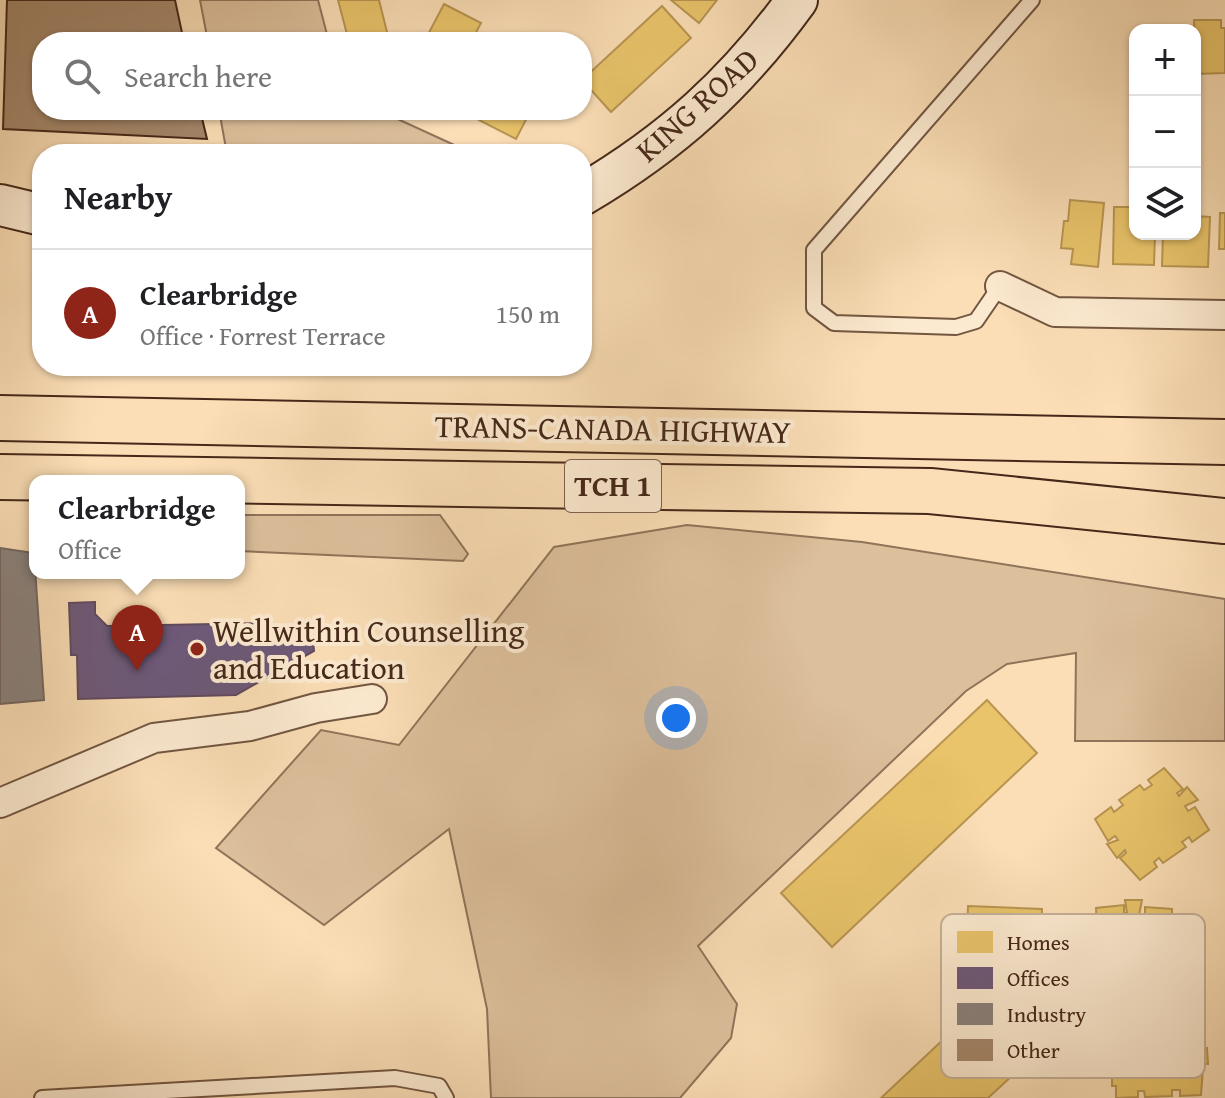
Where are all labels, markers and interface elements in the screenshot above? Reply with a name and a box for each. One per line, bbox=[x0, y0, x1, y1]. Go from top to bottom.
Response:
map controls bbox=[1129, 24, 1201, 240]
button: + bbox=[1129, 24, 1201, 96]
search box bbox=[32, 32, 592, 120]
street label: KING ROAD bbox=[625, 37, 769, 173]
icon: search bbox=[60, 54, 104, 98]
text: Search here bbox=[124, 54, 272, 98]
button: − bbox=[1129, 96, 1201, 168]
button: layers bbox=[1129, 168, 1201, 240]
text: Nearby bbox=[64, 172, 173, 221]
text: Clearbridge bbox=[140, 272, 297, 316]
text: A bbox=[82, 294, 98, 333]
text: 150 m bbox=[495, 294, 560, 333]
text: Office · Forrest Terrace bbox=[140, 316, 386, 355]
street label: TRANS-CANADA HIGHWAY bbox=[435, 402, 791, 455]
road number: TCH 1 bbox=[565, 460, 661, 512]
popup bbox=[29, 475, 245, 579]
text: Clearbridge bbox=[58, 486, 216, 530]
text: Office bbox=[58, 530, 122, 569]
pin: A bbox=[111, 605, 163, 671]
place label: Wellwithin Counselling and Education bbox=[213, 607, 525, 691]
marker: Wellwithin Counselling and Education bbox=[188, 640, 206, 658]
your location bbox=[656, 698, 696, 738]
legend bbox=[941, 914, 1205, 1078]
text: Homes bbox=[1007, 926, 1070, 958]
text: Offices bbox=[1007, 962, 1069, 994]
text: Industry bbox=[1007, 998, 1086, 1030]
text: Other bbox=[1007, 1034, 1060, 1066]

